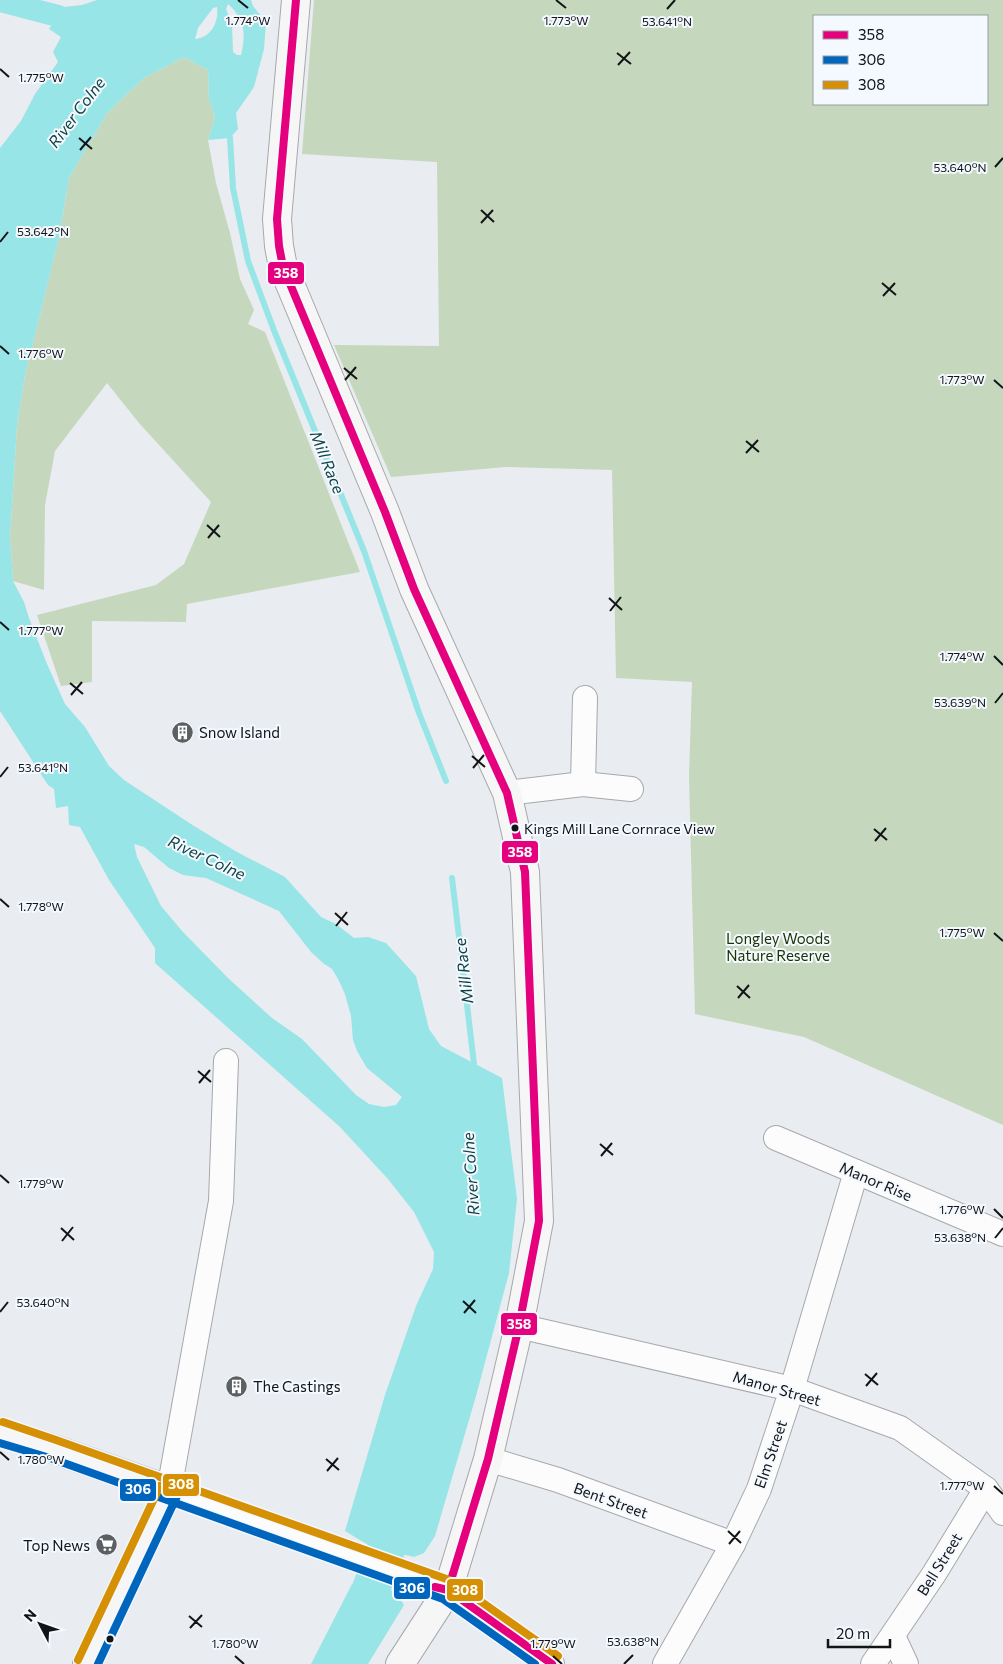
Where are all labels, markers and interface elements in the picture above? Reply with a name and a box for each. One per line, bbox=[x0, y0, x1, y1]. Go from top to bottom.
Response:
text: 1.774°W bbox=[226, 13, 270, 27]
text: 1.773°W bbox=[543, 13, 589, 27]
text: 53.641°N bbox=[642, 14, 692, 28]
legend bbox=[813, 15, 988, 105]
text: 358 bbox=[858, 25, 884, 43]
text: 306 bbox=[858, 50, 885, 68]
text: 1.775°W bbox=[18, 70, 64, 84]
water label: River Colne bbox=[43, 73, 109, 151]
text: 308 bbox=[858, 75, 885, 93]
text: 53.640°N bbox=[933, 160, 987, 174]
text: 53.642°N bbox=[17, 224, 69, 238]
line badge: 358 bbox=[267, 261, 305, 285]
text: 358 bbox=[274, 264, 299, 281]
text: 1.776°W bbox=[18, 346, 64, 360]
text: 1.773°W bbox=[939, 372, 985, 386]
water label: Mill Race bbox=[307, 428, 349, 497]
text: 1.777°W bbox=[19, 623, 63, 637]
text: 1.774°W bbox=[940, 649, 984, 663]
text: 53.639°N bbox=[934, 695, 986, 709]
building icon: Snow Island bbox=[171, 720, 195, 744]
place label: Snow Island bbox=[199, 723, 280, 741]
text: 53.641°N bbox=[18, 760, 68, 774]
place label: Kings Mill Lane Cornrace View bbox=[524, 820, 715, 837]
marker: Kings Mill Lane Cornrace View bbox=[510, 823, 520, 833]
water label: River Colne bbox=[165, 831, 249, 883]
line badge: 358 bbox=[501, 840, 539, 864]
text: 358 bbox=[508, 843, 533, 860]
text: 1.778°W bbox=[18, 899, 64, 913]
text: 1.775°W bbox=[939, 925, 985, 939]
park label: Longley Woods Nature Reserve bbox=[726, 929, 830, 964]
water label: Mill Race bbox=[449, 937, 476, 1005]
water label: River Colne bbox=[458, 1131, 482, 1216]
street label: Manor Rise bbox=[837, 1158, 915, 1204]
text: 1.779°W bbox=[18, 1176, 64, 1190]
text: 1.776°W bbox=[939, 1202, 985, 1216]
text: 53.638°N bbox=[934, 1230, 986, 1244]
text: 53.640°N bbox=[16, 1295, 70, 1309]
line badge: 358 bbox=[500, 1312, 538, 1336]
text: 358 bbox=[507, 1315, 532, 1332]
street label: Manor Street bbox=[731, 1367, 823, 1409]
building icon: The Castings bbox=[225, 1374, 249, 1398]
place label: The Castings bbox=[253, 1377, 341, 1395]
street label: Elm Street bbox=[750, 1417, 790, 1491]
text: 1.780°W bbox=[17, 1452, 65, 1466]
line badge: 308 bbox=[162, 1473, 200, 1497]
text: 308 bbox=[168, 1475, 194, 1492]
line badge: 306 bbox=[119, 1478, 157, 1502]
street label: Bent Street bbox=[571, 1478, 651, 1522]
text: 1.777°W bbox=[940, 1478, 984, 1492]
text: 306 bbox=[125, 1480, 151, 1497]
street label: Bell Street bbox=[913, 1529, 965, 1599]
supermarket icon: Top News bbox=[94, 1533, 118, 1557]
place label: Top News bbox=[23, 1536, 90, 1554]
line badge: 306 bbox=[393, 1576, 431, 1600]
line badge: 308 bbox=[446, 1578, 484, 1602]
text: 306 bbox=[399, 1579, 425, 1596]
text: 308 bbox=[452, 1581, 478, 1598]
north arrow bbox=[15, 1599, 65, 1649]
text: N bbox=[20, 1606, 40, 1625]
scale bar bbox=[828, 1616, 890, 1648]
text: 20 m bbox=[836, 1624, 870, 1642]
unlabelled marker bbox=[105, 1634, 115, 1644]
text: 53.638°N bbox=[607, 1634, 659, 1648]
text: 1.780°W bbox=[211, 1636, 259, 1650]
text: 1.779°W bbox=[530, 1636, 576, 1650]

